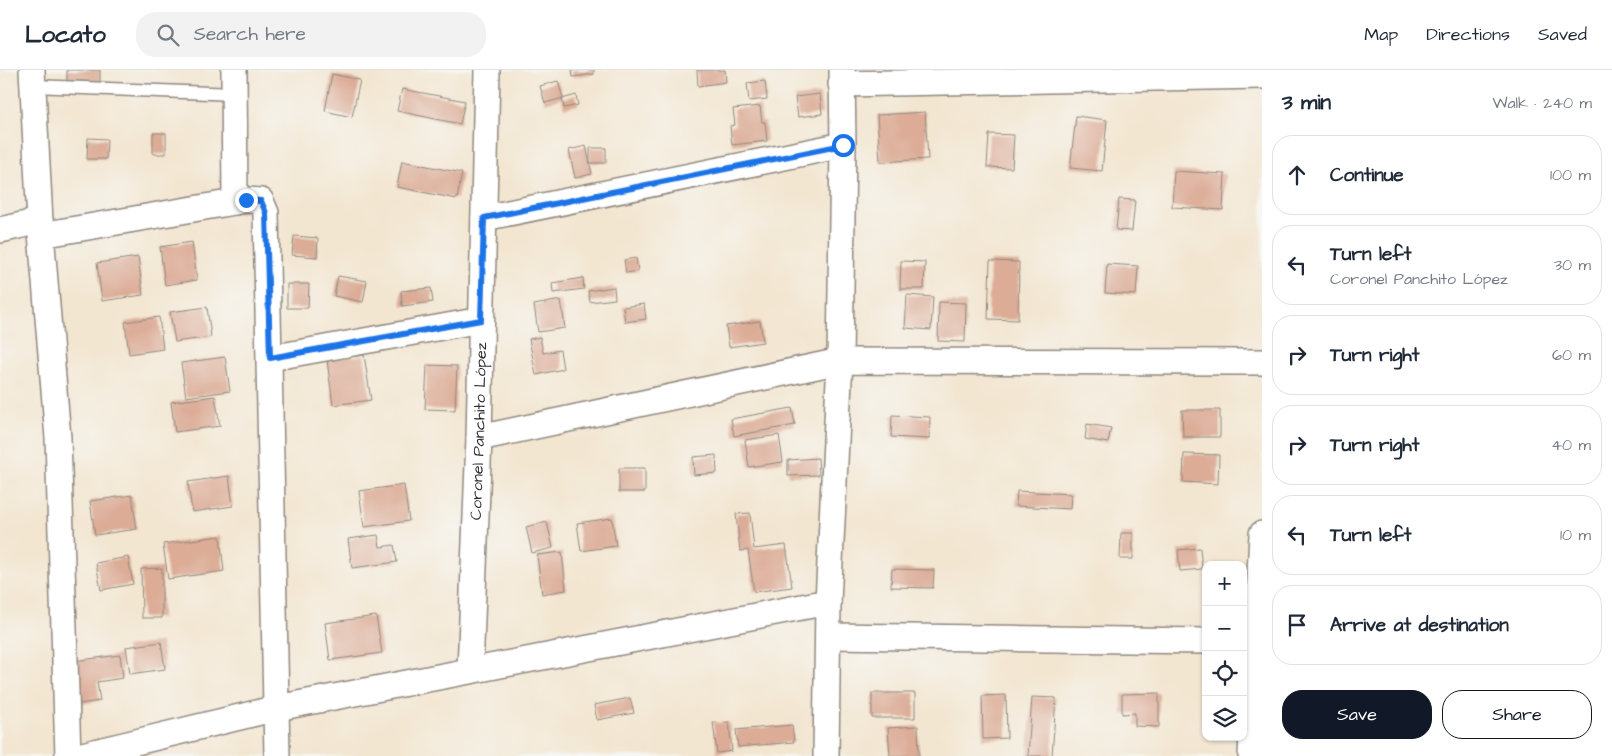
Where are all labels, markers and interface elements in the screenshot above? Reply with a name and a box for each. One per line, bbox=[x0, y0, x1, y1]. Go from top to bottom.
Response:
search box bbox=[136, 12, 486, 57]
text: Locato bbox=[25, 18, 106, 52]
icon: search bbox=[154, 21, 182, 49]
text: Search here bbox=[194, 21, 306, 48]
text: Map bbox=[1364, 22, 1398, 47]
text: Directions bbox=[1426, 22, 1510, 47]
text: Saved bbox=[1538, 22, 1587, 47]
text: 3 min bbox=[1282, 88, 1331, 117]
text: Walk · 240 m bbox=[1492, 92, 1592, 114]
route start bbox=[832, 134, 855, 157]
icon: ahead bbox=[1283, 161, 1311, 189]
text: Continue bbox=[1330, 162, 1404, 189]
text: 100 m bbox=[1550, 164, 1591, 186]
route end bbox=[235, 189, 258, 212]
text: Turn left bbox=[1330, 241, 1411, 268]
icon: left bbox=[1283, 251, 1311, 279]
text: 30 m bbox=[1554, 254, 1591, 276]
text: Coronel Panchito López bbox=[1330, 268, 1508, 290]
icon: right bbox=[1283, 341, 1311, 369]
street label: Coronel Panchito López bbox=[465, 342, 492, 521]
text: Turn right bbox=[1330, 342, 1419, 369]
text: 60 m bbox=[1552, 344, 1591, 366]
icon: right bbox=[1283, 431, 1311, 459]
text: Turn right bbox=[1330, 432, 1419, 459]
text: 40 m bbox=[1551, 434, 1591, 456]
icon: left bbox=[1283, 521, 1311, 549]
text: Turn left bbox=[1330, 522, 1411, 549]
text: 10 m bbox=[1560, 524, 1591, 546]
map controls bbox=[1202, 561, 1247, 741]
button: + bbox=[1202, 561, 1247, 606]
button: − bbox=[1202, 606, 1247, 651]
icon: arrive bbox=[1283, 611, 1311, 639]
text: Arrive at destination bbox=[1330, 612, 1509, 639]
button: locate bbox=[1202, 651, 1247, 696]
button: Save bbox=[1282, 690, 1432, 739]
button: Share bbox=[1442, 690, 1592, 739]
button: layers bbox=[1202, 696, 1247, 741]

